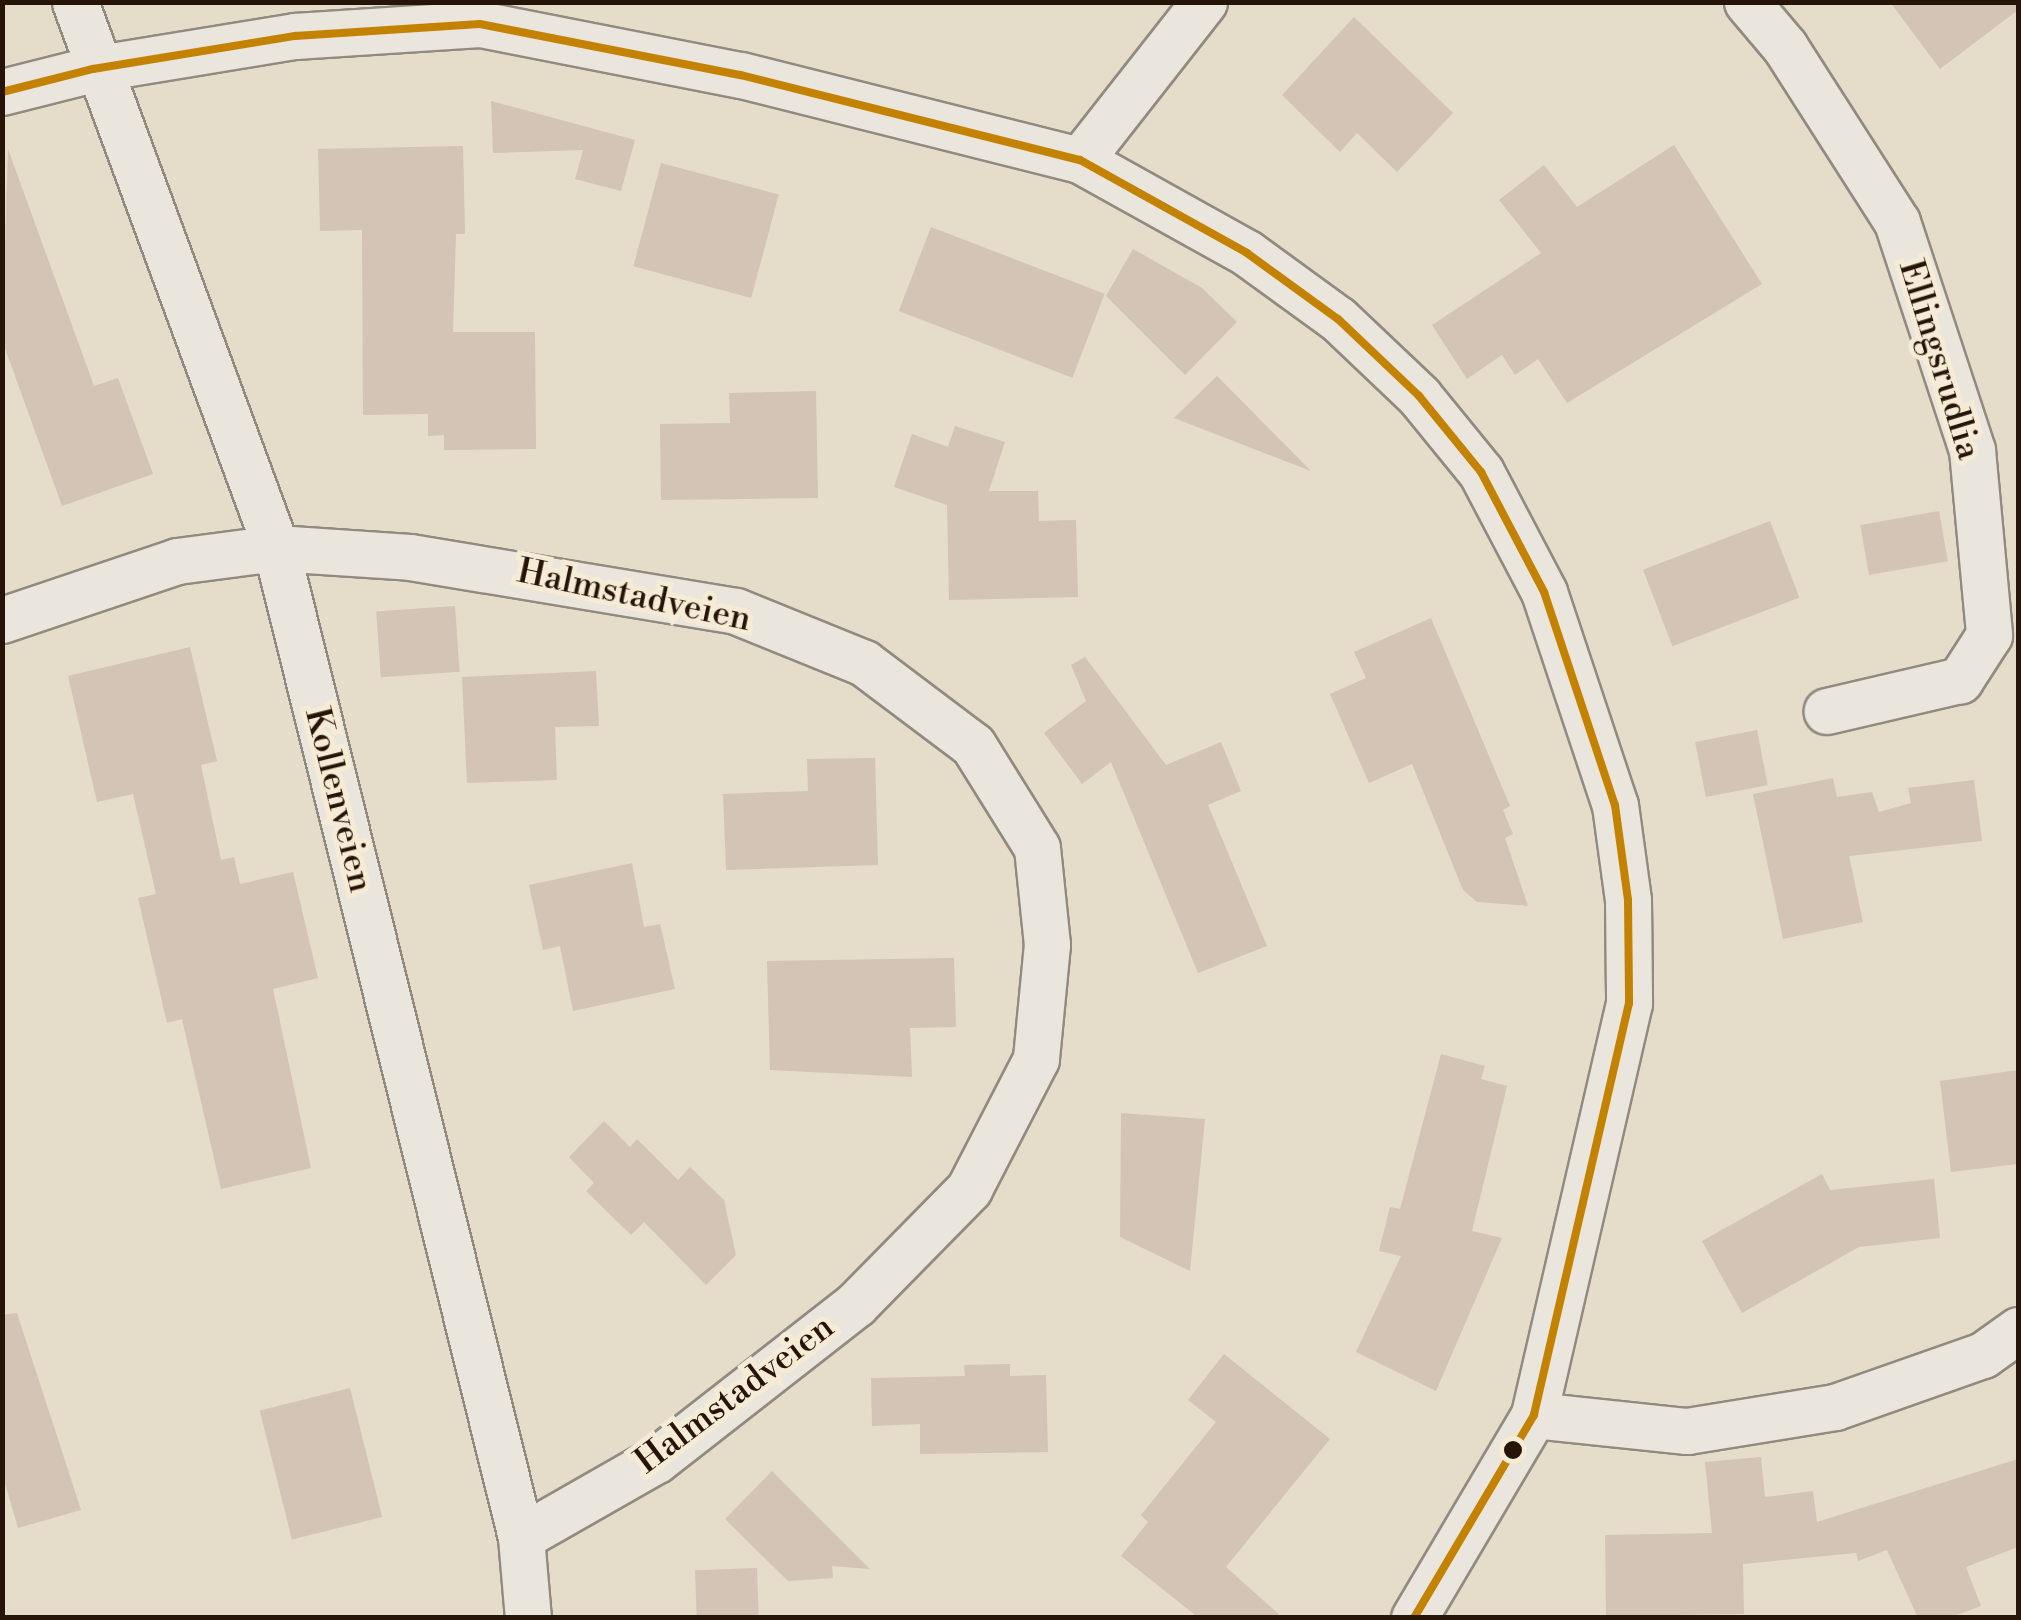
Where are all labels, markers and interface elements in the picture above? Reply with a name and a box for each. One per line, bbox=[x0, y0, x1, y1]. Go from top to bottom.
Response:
street label: Ellingsrudlia bbox=[1889, 255, 1989, 465]
street label: Halmstadveien bbox=[513, 551, 755, 641]
street label: Kollenveien bbox=[295, 703, 381, 897]
street label: Halmstadveien bbox=[627, 1307, 843, 1483]
unlabelled marker bbox=[1503, 1440, 1523, 1460]

